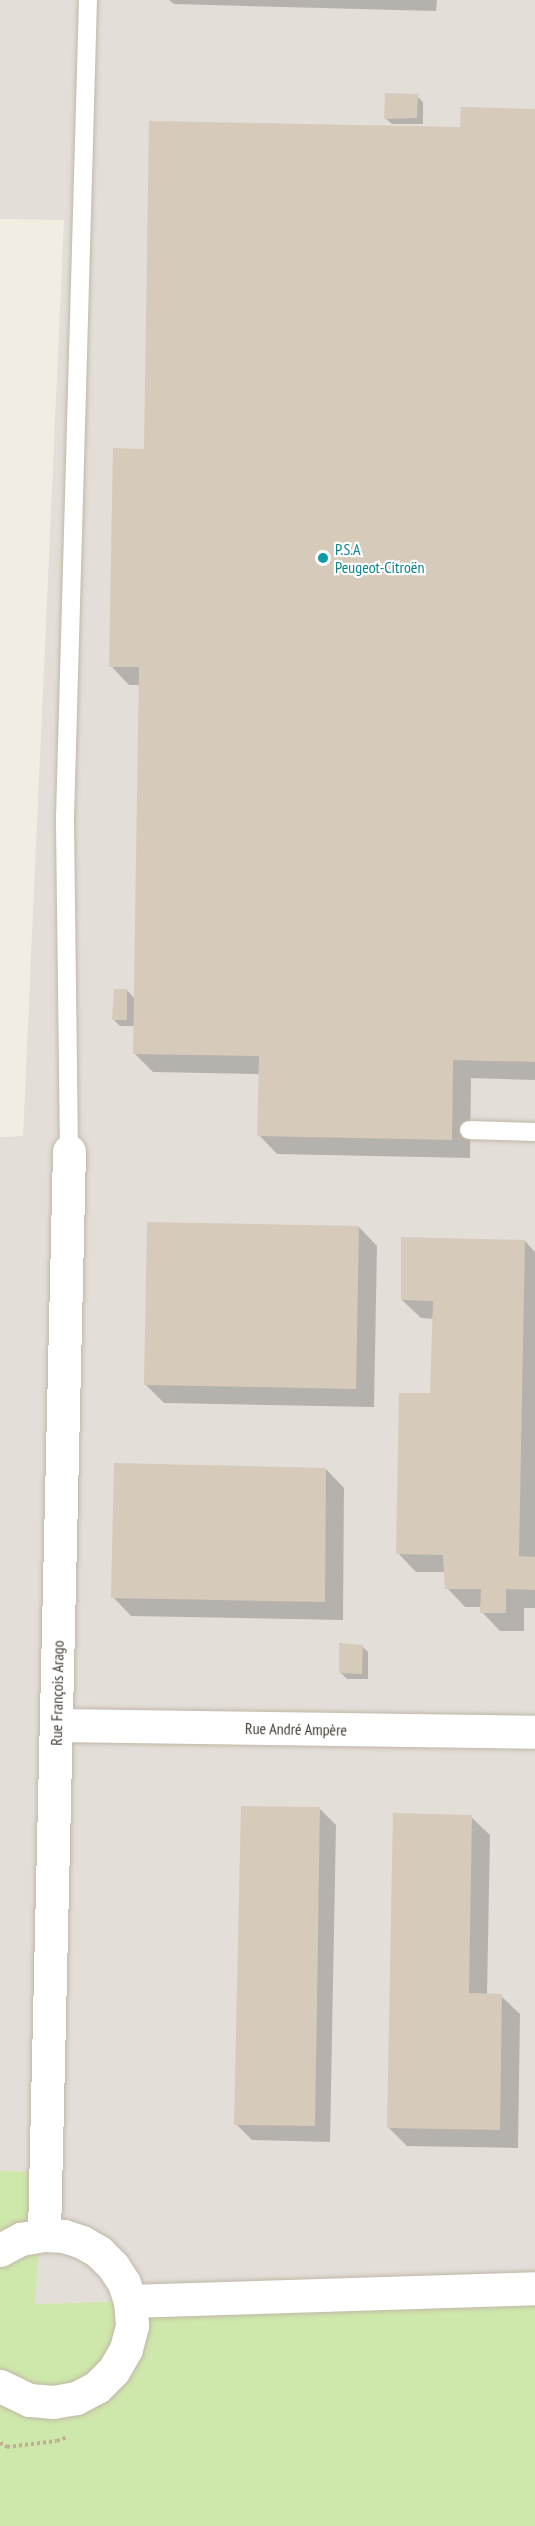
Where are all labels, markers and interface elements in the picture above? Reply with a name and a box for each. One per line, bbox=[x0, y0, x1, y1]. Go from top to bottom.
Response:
place label: P.S.A Peugeot-Citroën bbox=[335, 539, 424, 577]
marker: P.S.A Peugeot-Citroën bbox=[316, 551, 330, 565]
street label: Rue François Arago bbox=[46, 1640, 68, 1746]
street label: Rue André Ampère bbox=[244, 1719, 348, 1739]

